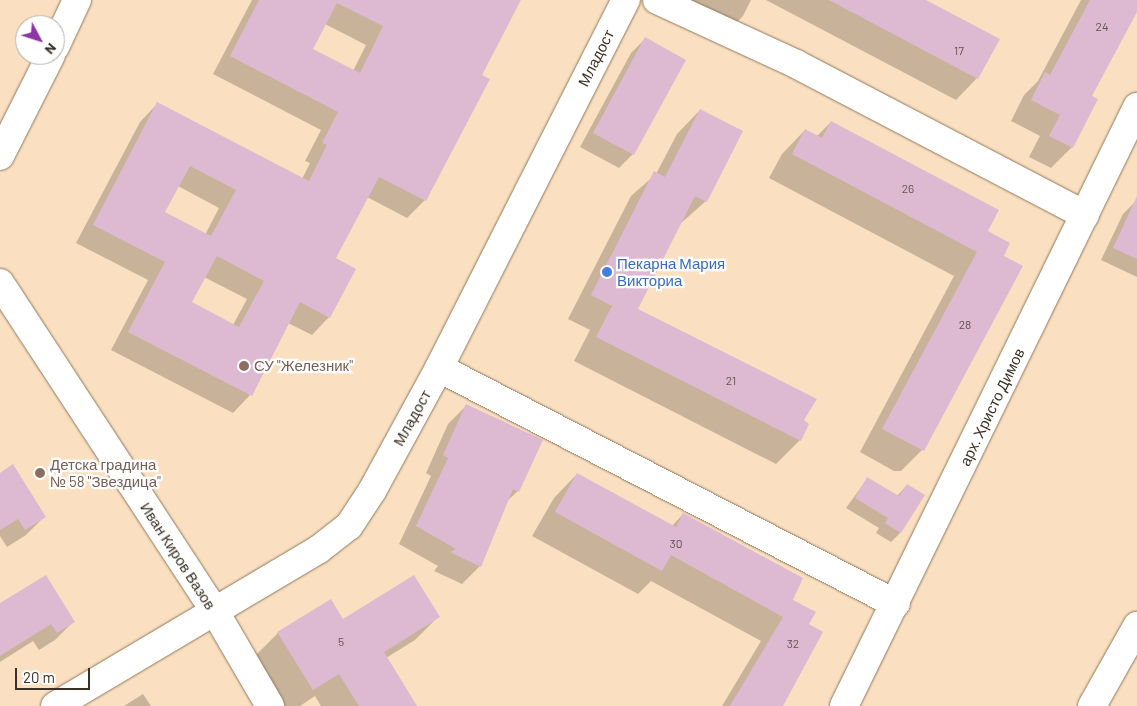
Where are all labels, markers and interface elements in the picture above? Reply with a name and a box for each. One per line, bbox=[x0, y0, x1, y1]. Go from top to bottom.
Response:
north arrow bbox=[15, 15, 65, 65]
house number: 24 bbox=[1095, 20, 1109, 34]
street label: Младост bbox=[574, 27, 618, 89]
text: N bbox=[42, 40, 61, 58]
house number: 17 bbox=[954, 44, 964, 58]
house number: 26 bbox=[902, 182, 914, 196]
place label: Пекарна Мария Викториа bbox=[617, 254, 725, 289]
marker: Пекарна Мария Викториа bbox=[601, 266, 613, 278]
house number: 28 bbox=[959, 318, 971, 332]
street label: арх. Христо Димов bbox=[956, 345, 1028, 469]
place label: СУ "Железник" bbox=[254, 357, 353, 375]
marker: СУ "Железник" bbox=[238, 360, 250, 372]
house number: 21 bbox=[726, 374, 736, 388]
street label: Младост bbox=[389, 387, 435, 449]
place label: Детска градина № 58 "Звездица" bbox=[50, 455, 161, 490]
marker: Детска градина № 58 "Звездица" bbox=[34, 467, 46, 479]
street label: Иван Киров Вазов bbox=[137, 499, 219, 613]
house number: 30 bbox=[670, 537, 682, 551]
house number: 5 bbox=[338, 635, 344, 649]
house number: 32 bbox=[787, 637, 799, 651]
scale bar bbox=[18, 658, 92, 690]
text: 20 m bbox=[23, 668, 55, 686]

